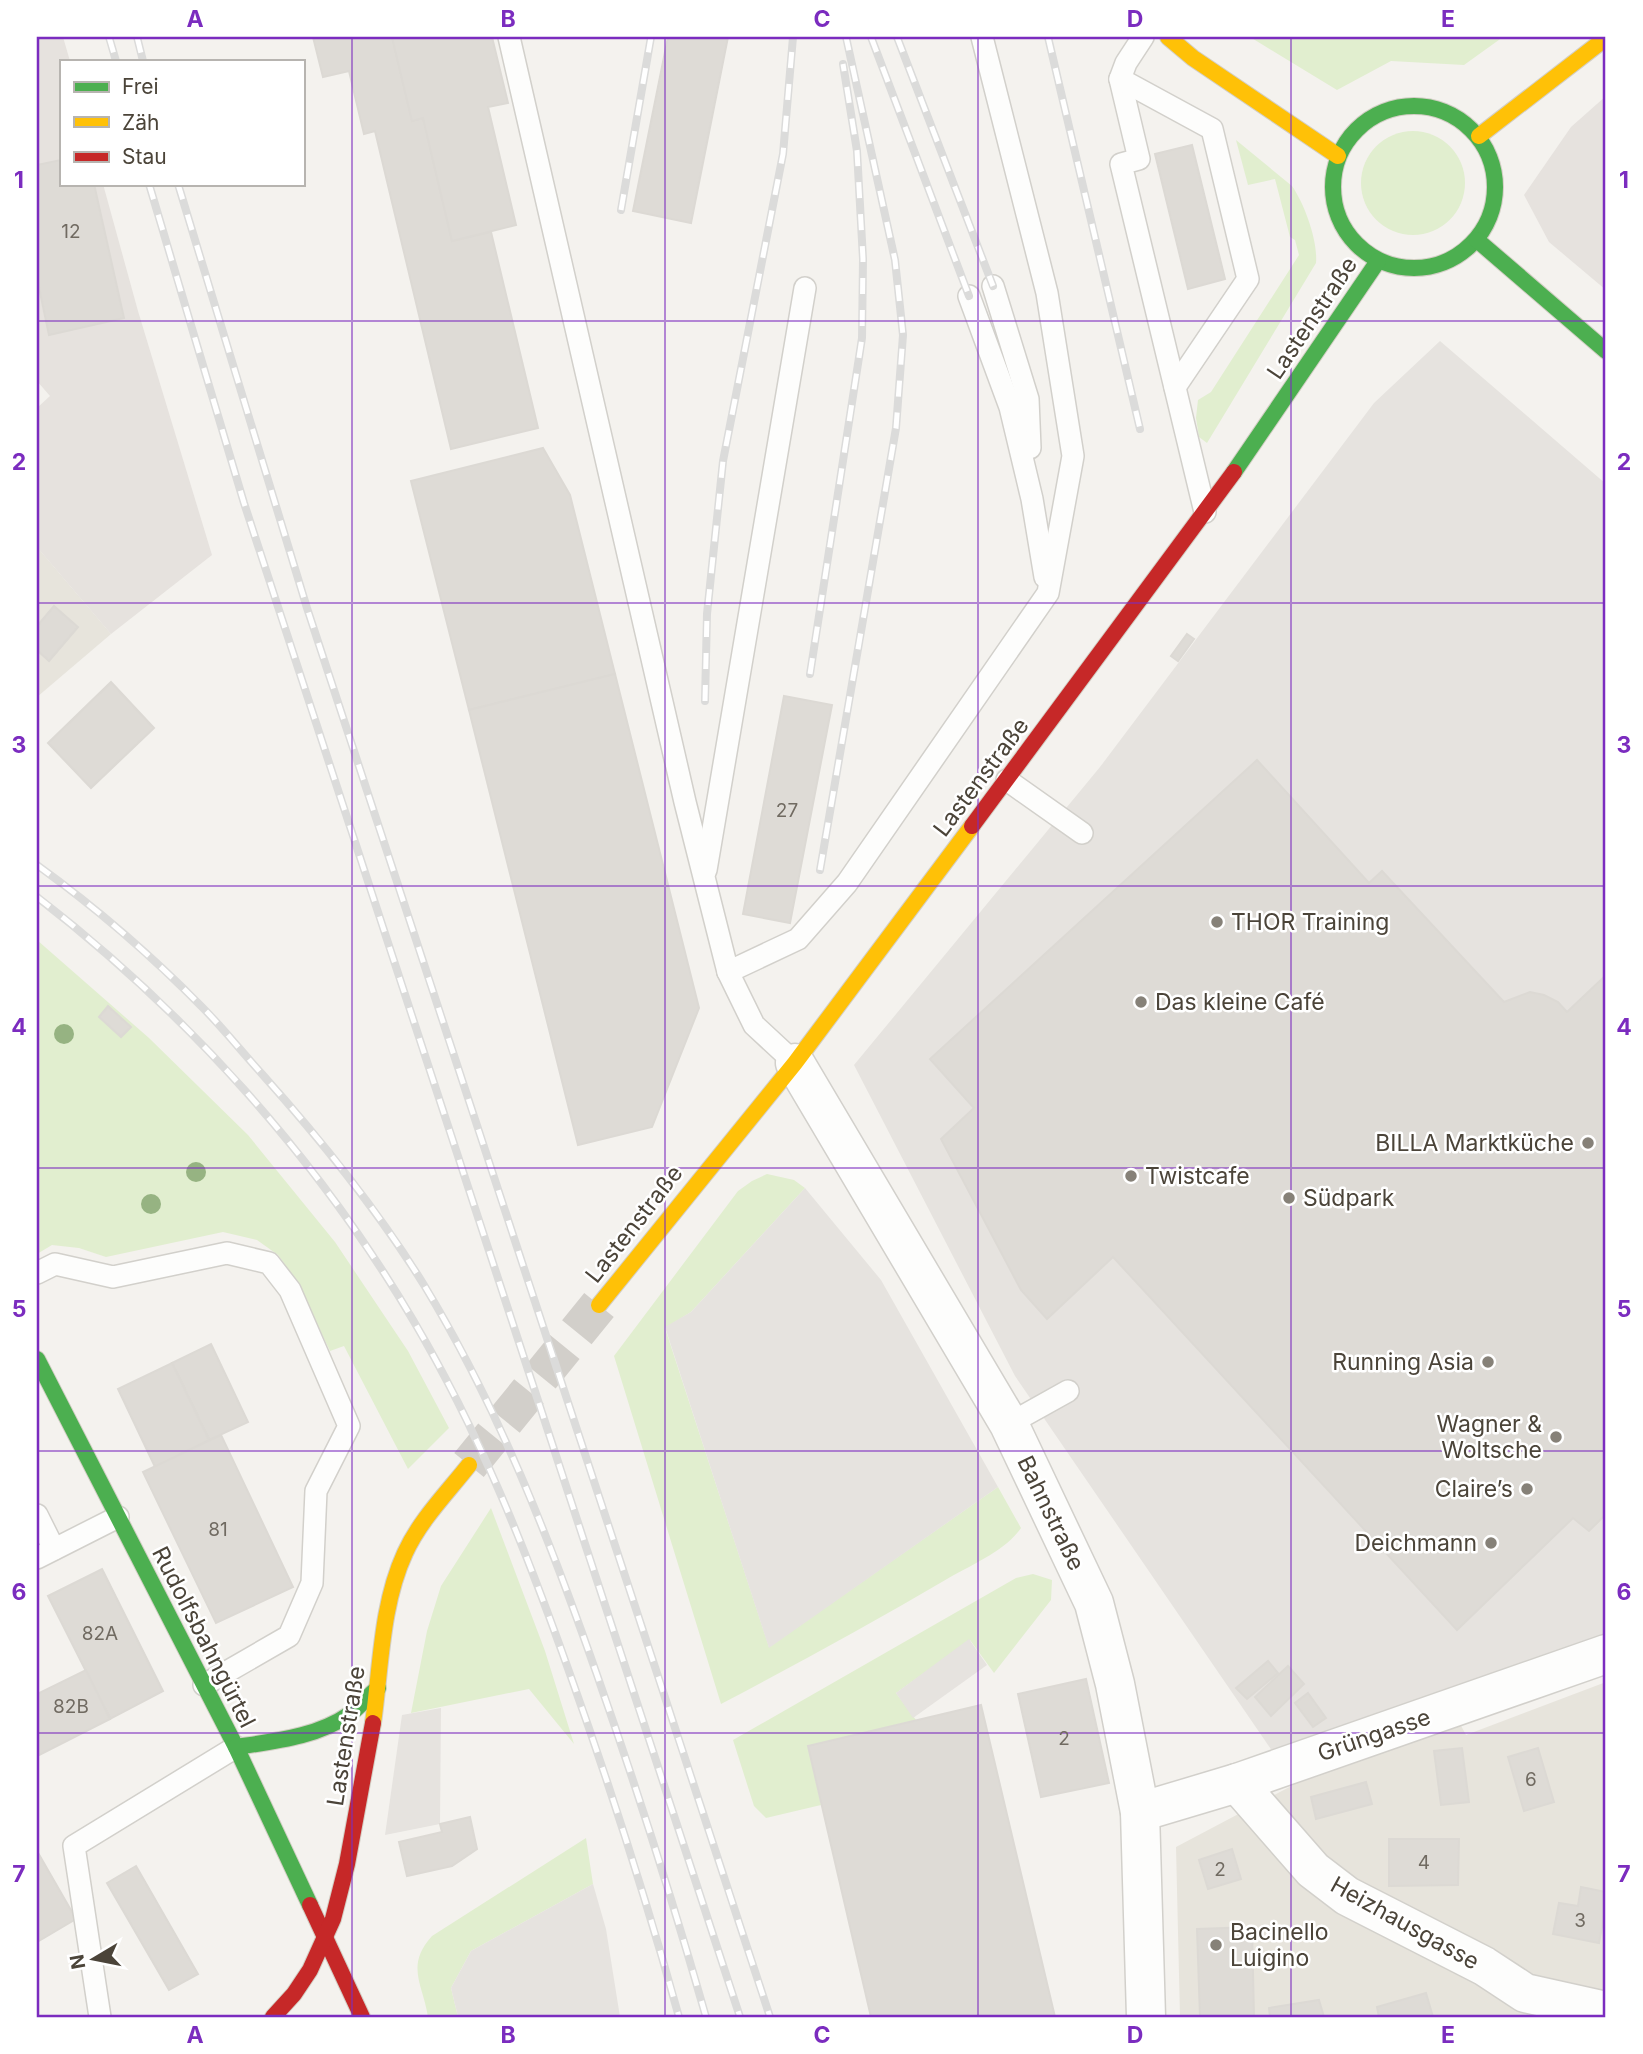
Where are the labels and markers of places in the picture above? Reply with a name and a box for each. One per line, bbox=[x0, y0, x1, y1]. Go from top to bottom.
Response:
place label: THOR Training bbox=[1231, 908, 1389, 936]
marker: THOR Training bbox=[1209, 914, 1225, 930]
place label: Das kleine Café bbox=[1155, 988, 1325, 1016]
marker: Das kleine Café bbox=[1133, 994, 1149, 1010]
place label: BILLA Marktküche bbox=[1375, 1129, 1574, 1157]
marker: BILLA Marktküche bbox=[1580, 1135, 1596, 1151]
place label: Twistcafe bbox=[1145, 1162, 1250, 1190]
marker: Twistcafe bbox=[1123, 1168, 1139, 1184]
place label: Südpark bbox=[1303, 1184, 1395, 1212]
marker: Südpark bbox=[1281, 1190, 1297, 1206]
place label: Running Asia bbox=[1332, 1348, 1474, 1376]
marker: Running Asia bbox=[1480, 1354, 1496, 1370]
place label: Wagner & Woltsche bbox=[1437, 1410, 1542, 1464]
marker: Wagner & Woltsche bbox=[1548, 1429, 1564, 1445]
place label: Claire’s bbox=[1435, 1475, 1513, 1503]
marker: Claire’s bbox=[1519, 1481, 1535, 1497]
place label: Deichmann bbox=[1354, 1529, 1477, 1557]
marker: Deichmann bbox=[1483, 1535, 1499, 1551]
place label: Bacinello Luigino bbox=[1230, 1918, 1329, 1972]
marker: Bacinello Luigino bbox=[1208, 1937, 1224, 1953]

